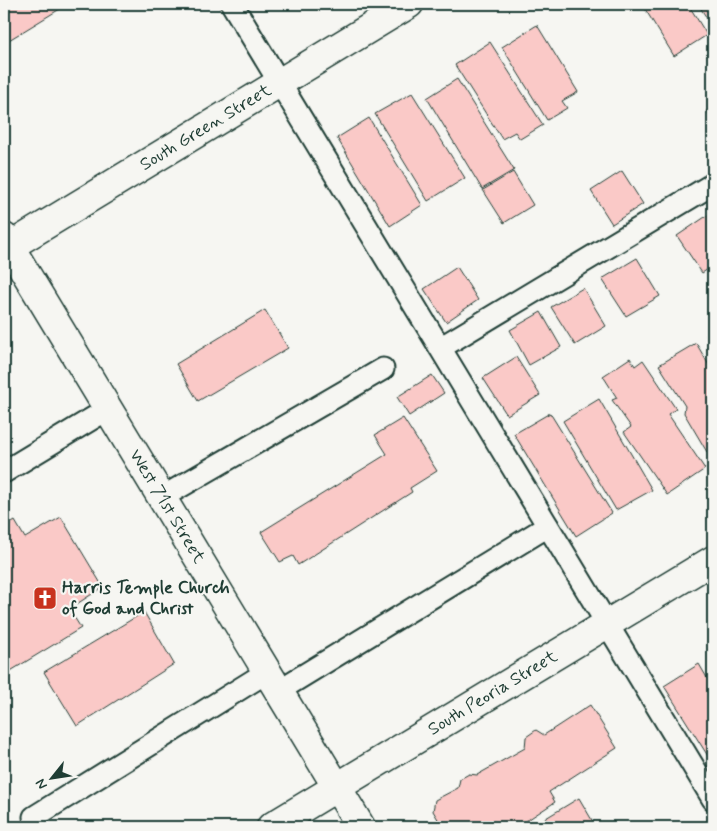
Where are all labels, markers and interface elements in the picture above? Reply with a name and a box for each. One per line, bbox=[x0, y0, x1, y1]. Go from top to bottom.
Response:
street label: South Green Street bbox=[135, 78, 276, 177]
street label: West 71st Street bbox=[123, 445, 211, 568]
place label: Harris Temple Church of God and Christ bbox=[62, 576, 230, 621]
church icon: Harris Temple Church of God and Christ bbox=[32, 585, 58, 611]
street label: South Peoria Street bbox=[423, 644, 562, 741]
north arrow bbox=[28, 754, 78, 804]
text: N bbox=[31, 775, 52, 793]

